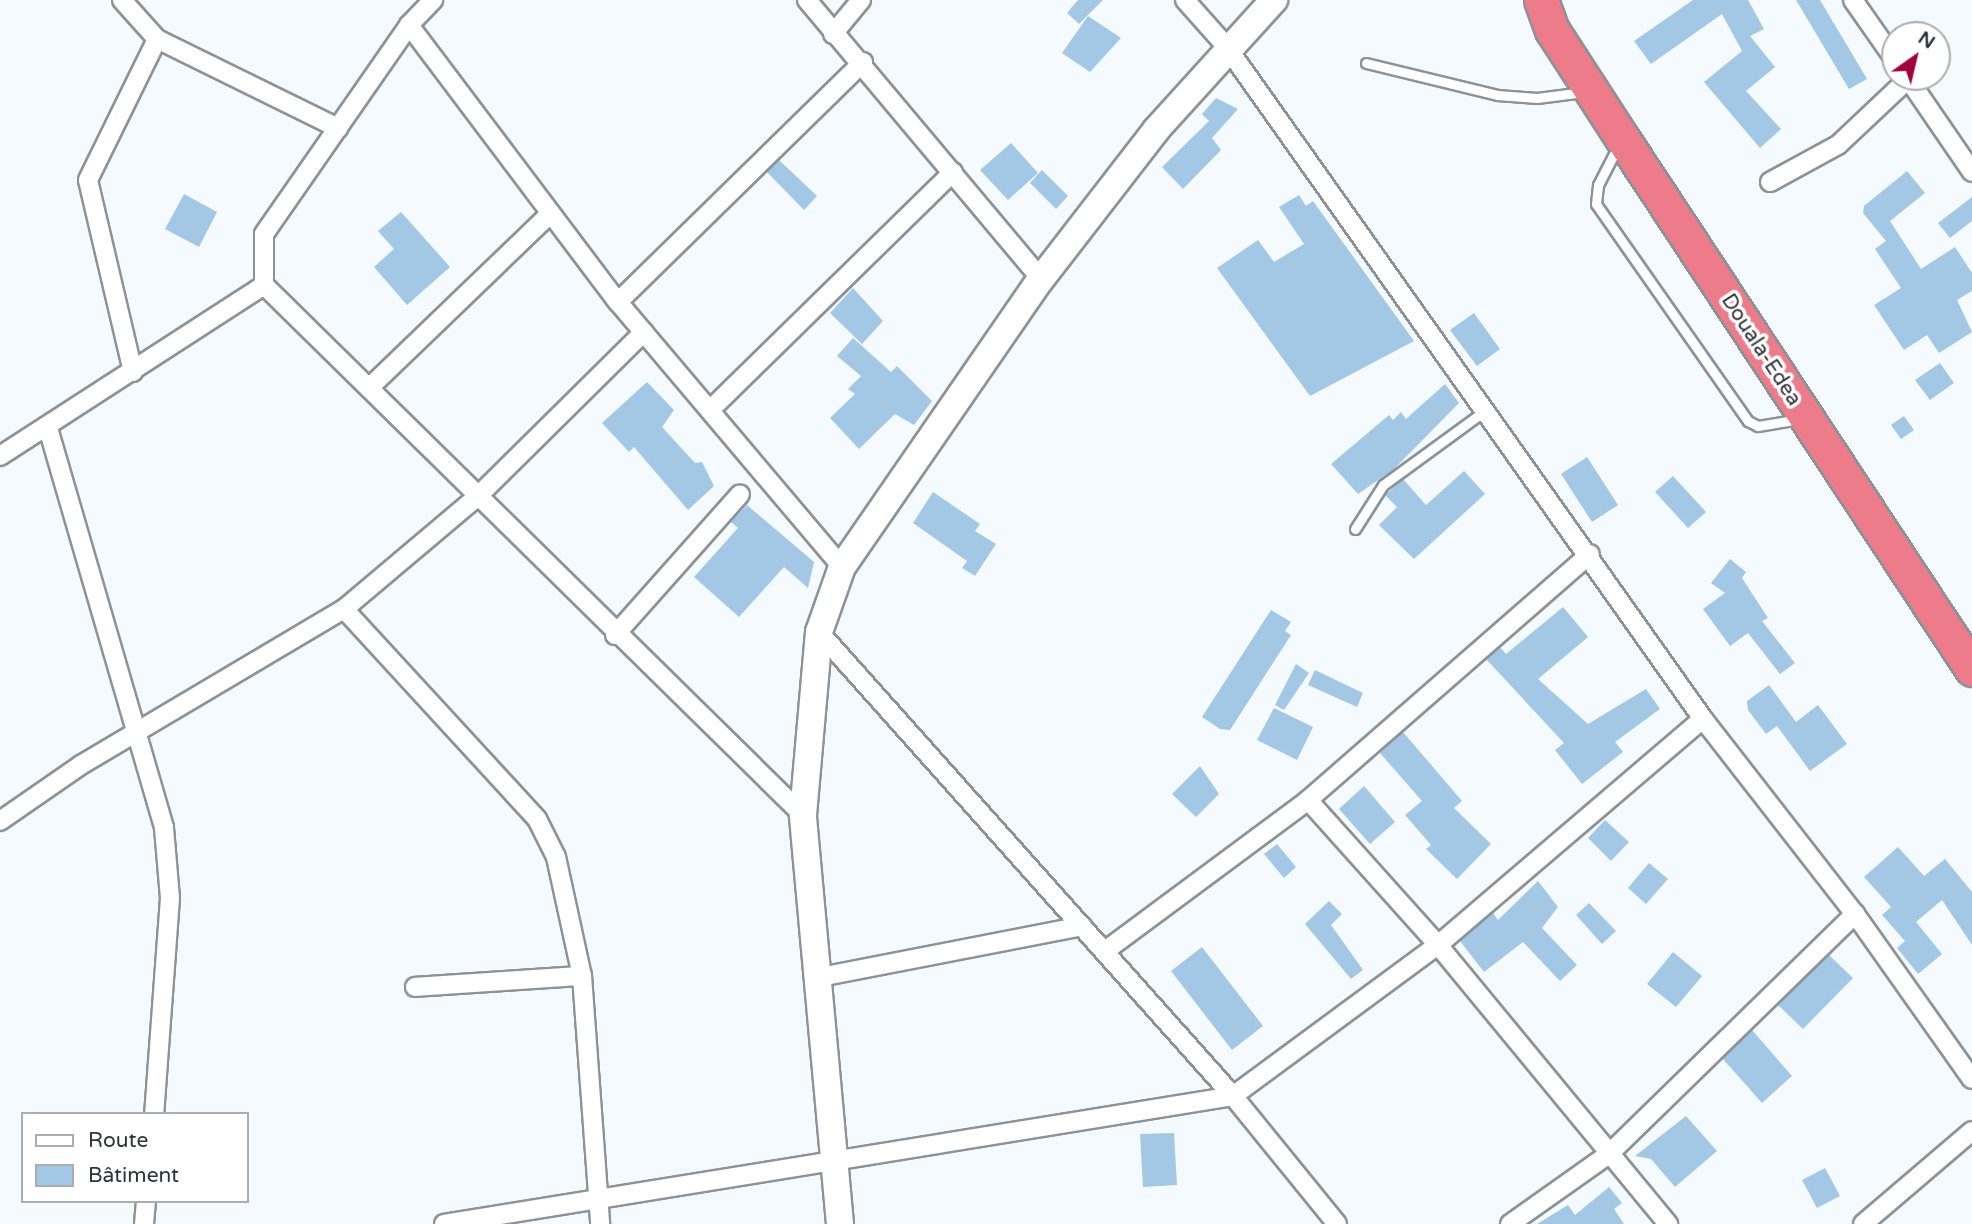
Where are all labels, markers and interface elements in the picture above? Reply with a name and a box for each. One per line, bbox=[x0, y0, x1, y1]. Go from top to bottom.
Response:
north arrow bbox=[1881, 21, 1951, 91]
text: N bbox=[1914, 27, 1939, 54]
street label: Douala-Edea bbox=[1715, 289, 1807, 411]
legend bbox=[21, 1112, 248, 1203]
text: Route bbox=[88, 1128, 148, 1153]
text: Bâtiment bbox=[88, 1163, 179, 1188]

